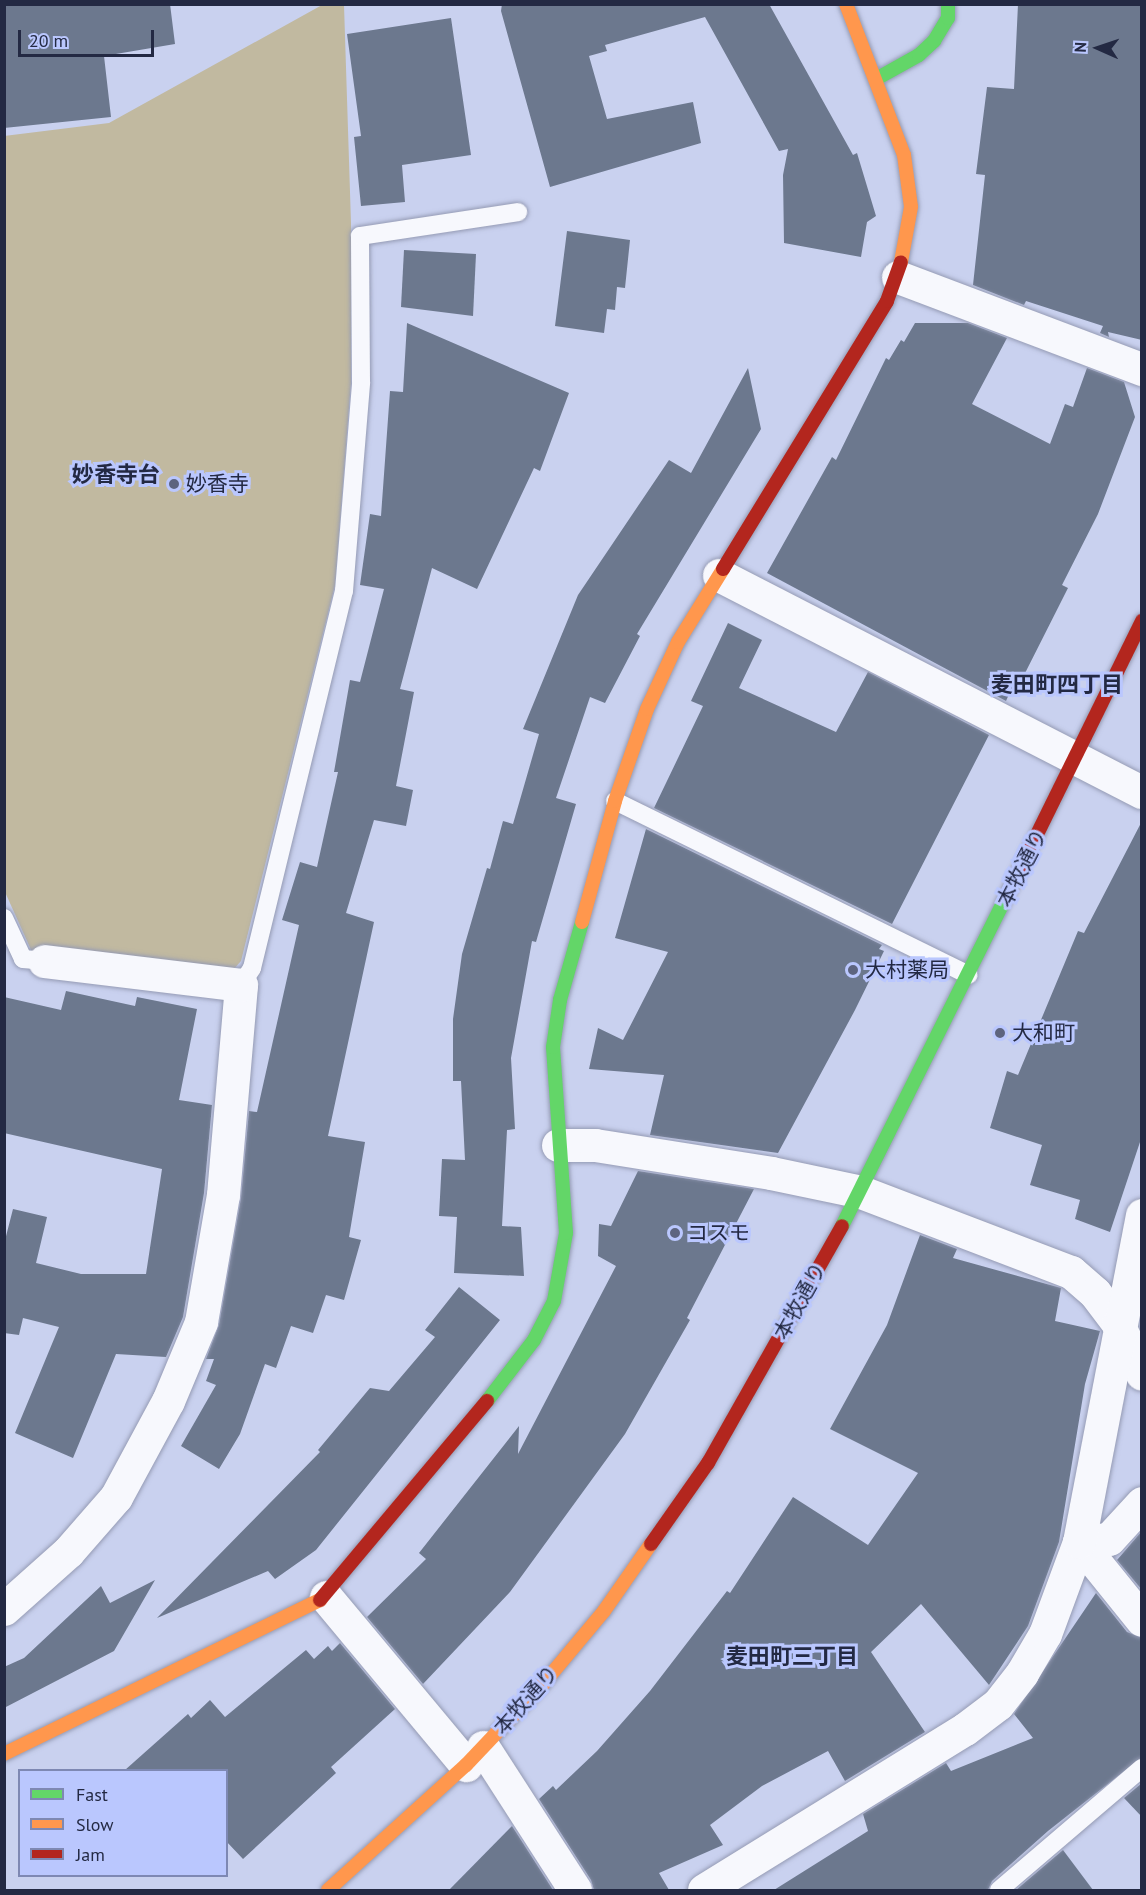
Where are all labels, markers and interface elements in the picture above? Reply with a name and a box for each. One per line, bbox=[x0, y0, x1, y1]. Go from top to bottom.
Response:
scale bar bbox=[21, 18, 158, 56]
north arrow bbox=[1068, 18, 1128, 78]
text: 20 m bbox=[29, 29, 68, 52]
text: N bbox=[1070, 41, 1090, 53]
district label: 妙香寺台 bbox=[72, 462, 160, 488]
place label: 妙香寺 bbox=[186, 471, 249, 497]
marker: 妙香寺 bbox=[167, 477, 181, 491]
district label: 麦田町四丁目 bbox=[991, 672, 1123, 698]
street label: 本牧通り bbox=[992, 825, 1052, 911]
place label: 大村薬局 bbox=[865, 957, 949, 983]
marker: 大村薬局 bbox=[846, 963, 860, 977]
place label: 大和町 bbox=[1012, 1020, 1075, 1046]
marker: 大和町 bbox=[993, 1026, 1007, 1040]
place label: コスモ bbox=[687, 1220, 750, 1246]
marker: コスモ bbox=[668, 1226, 682, 1240]
street label: 本牧通り bbox=[769, 1258, 831, 1344]
district label: 麦田町三丁目 bbox=[726, 1644, 858, 1670]
street label: 本牧通り bbox=[489, 1660, 563, 1740]
legend bbox=[18, 1769, 228, 1877]
text: Fast bbox=[76, 1783, 108, 1806]
text: Slow bbox=[76, 1813, 114, 1836]
text: Jam bbox=[76, 1843, 105, 1866]

